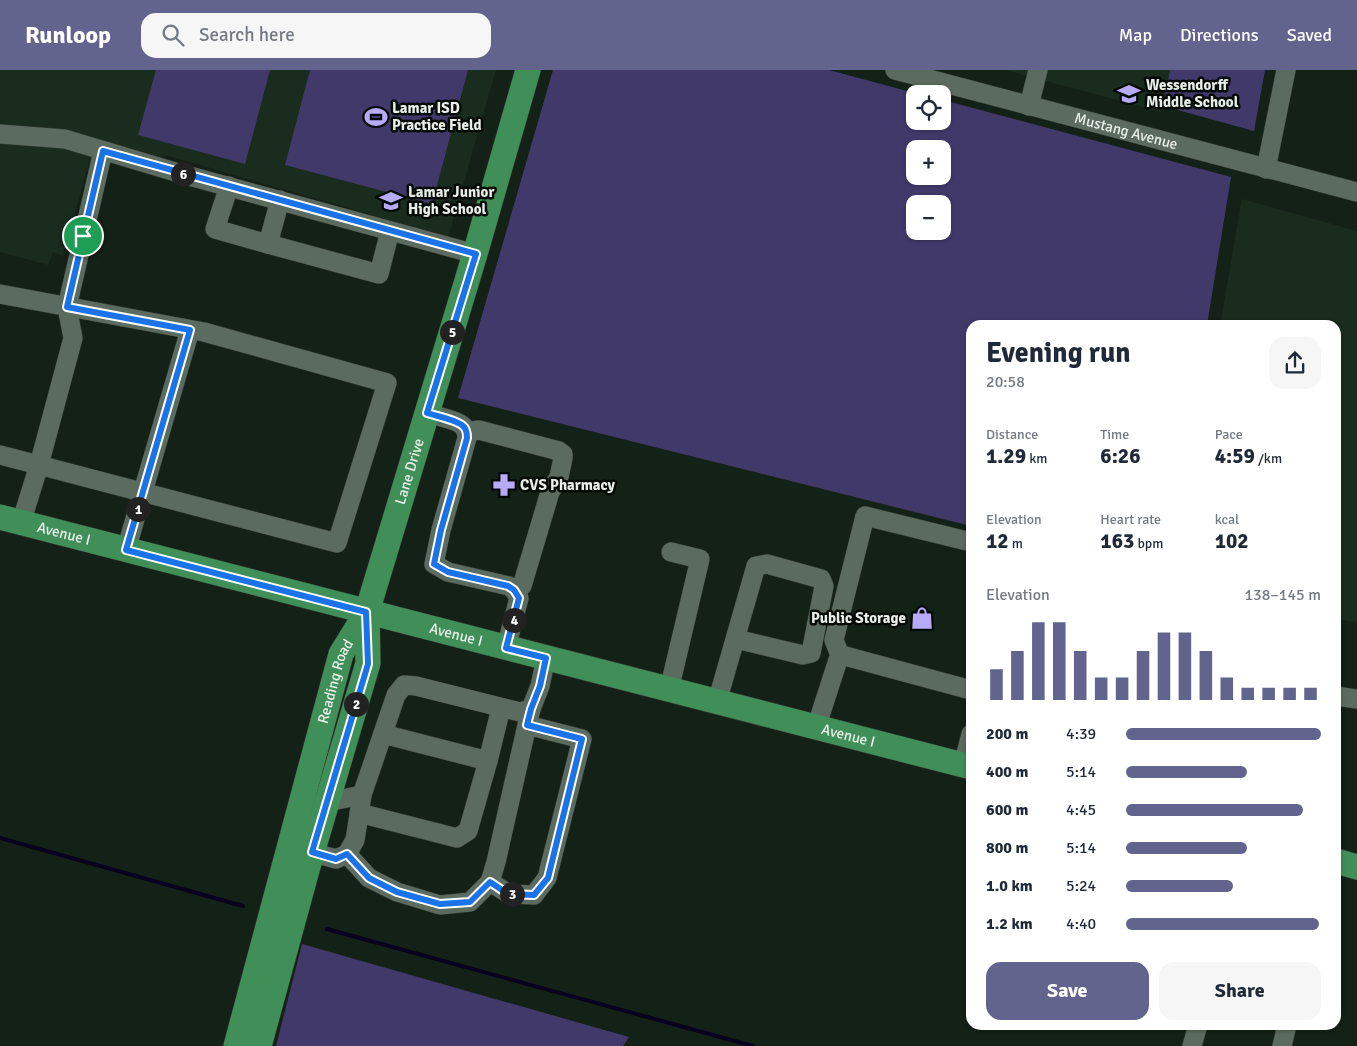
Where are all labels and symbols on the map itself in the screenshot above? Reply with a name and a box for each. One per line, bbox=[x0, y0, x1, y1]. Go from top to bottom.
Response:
place label: Wessendorff Middle School bbox=[1146, 76, 1239, 111]
school or university icon: Wessendorff Middle School bbox=[1116, 81, 1142, 107]
place label: Lamar ISD Practice Field bbox=[392, 99, 482, 134]
sports icon: Lamar ISD Practice Field bbox=[363, 104, 389, 130]
street label: Mustang Avenue bbox=[1072, 109, 1180, 153]
pin: 6 bbox=[170, 162, 196, 186]
place label: Lamar Junior High School bbox=[408, 183, 494, 218]
school or university icon: Lamar Junior High School bbox=[378, 188, 404, 214]
pin bbox=[62, 215, 104, 257]
pin: 5 bbox=[440, 320, 464, 344]
street label: Lane Drive bbox=[391, 436, 428, 507]
pharmacy icon: CVS Pharmacy bbox=[491, 472, 517, 498]
place label: CVS Pharmacy bbox=[520, 476, 616, 494]
pin: 1 bbox=[126, 496, 150, 522]
street label: Avenue I bbox=[35, 518, 93, 549]
shop icon: Public Storage bbox=[909, 605, 935, 631]
pin: 4 bbox=[502, 608, 526, 632]
place label: Public Storage bbox=[811, 609, 906, 627]
street label: Avenue I bbox=[427, 619, 485, 650]
street label: Reading Road bbox=[314, 636, 357, 725]
pin: 2 bbox=[344, 692, 368, 716]
street label: Avenue I bbox=[820, 720, 877, 751]
pin: 3 bbox=[500, 882, 524, 906]

